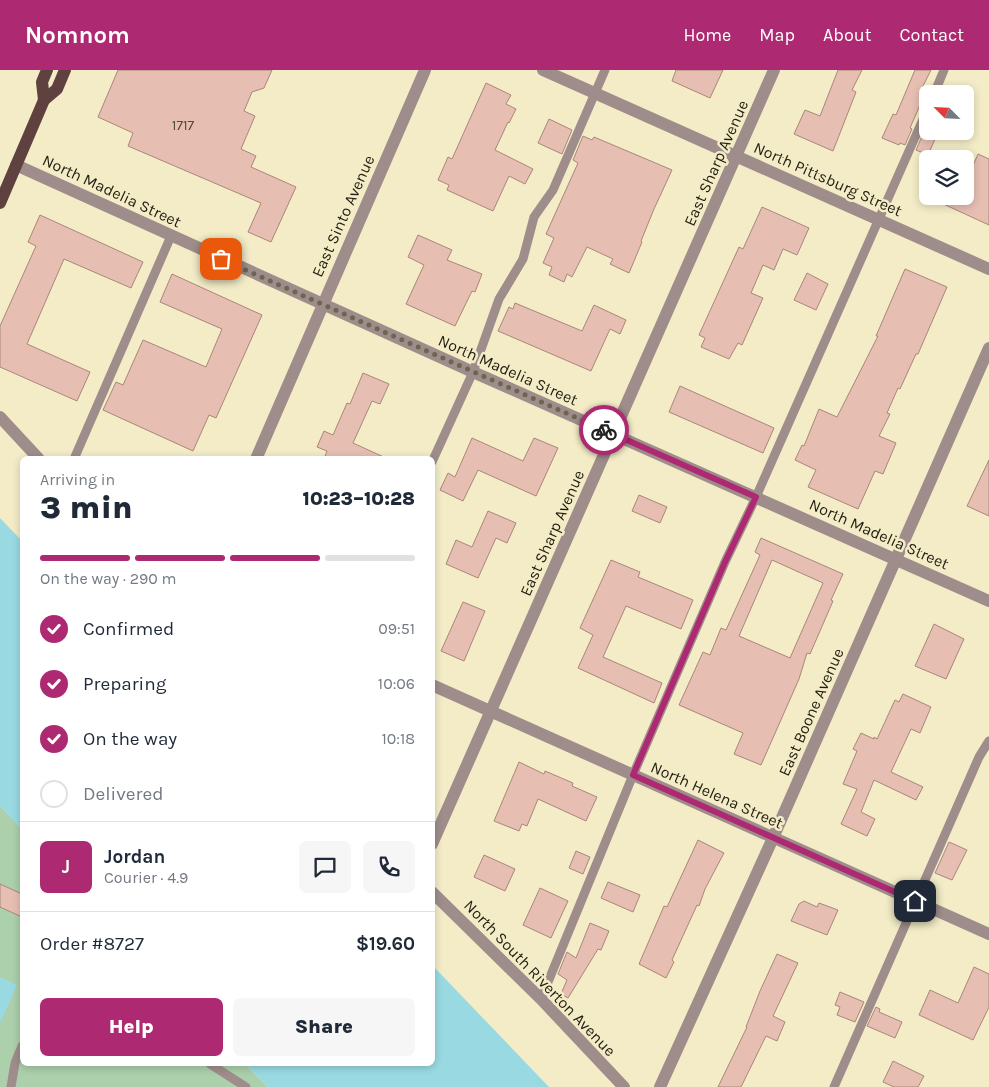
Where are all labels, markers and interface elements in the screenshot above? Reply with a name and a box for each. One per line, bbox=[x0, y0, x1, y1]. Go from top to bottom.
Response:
text: Nomnom bbox=[25, 21, 130, 49]
text: Home bbox=[683, 24, 731, 46]
text: Map bbox=[759, 24, 795, 46]
text: About bbox=[823, 24, 872, 46]
text: Contact bbox=[900, 24, 964, 46]
north arrow bbox=[919, 85, 974, 140]
map controls bbox=[919, 85, 974, 205]
street label: East Sharp Avenue bbox=[680, 97, 752, 229]
house number: 1717 bbox=[172, 117, 195, 134]
street label: North Pittsburg Street bbox=[751, 138, 905, 220]
button: layers bbox=[919, 150, 974, 205]
street label: North Madelia Street bbox=[40, 151, 184, 231]
street label: East Sinto Avenue bbox=[308, 152, 378, 280]
pin bbox=[200, 238, 242, 280]
icon: bag bbox=[207, 245, 235, 273]
street label: North Madelia Street bbox=[435, 331, 581, 409]
courier bbox=[579, 405, 629, 455]
icon: bike bbox=[590, 416, 618, 444]
street label: East Sharp Avenue bbox=[516, 467, 588, 599]
text: Arriving in bbox=[40, 470, 115, 489]
text: 10:23–10:28 bbox=[303, 488, 415, 510]
text: 3 min bbox=[40, 489, 133, 526]
street label: North Madelia Street bbox=[806, 495, 952, 573]
text: On the way · 290 m bbox=[40, 569, 177, 588]
icon: check bbox=[40, 615, 68, 643]
text: Confirmed bbox=[83, 618, 174, 640]
text: 09:51 bbox=[378, 619, 415, 638]
street label: East Boone Avenue bbox=[774, 645, 848, 779]
icon: check bbox=[40, 670, 68, 698]
text: Preparing bbox=[83, 673, 166, 695]
text: 10:06 bbox=[378, 674, 415, 693]
icon: check bbox=[40, 725, 68, 753]
text: On the way bbox=[83, 728, 177, 750]
text: 10:18 bbox=[381, 729, 415, 748]
street label: North Helena Street bbox=[648, 757, 786, 833]
text: Delivered bbox=[83, 783, 163, 805]
button: chat bbox=[299, 841, 351, 893]
button: phone bbox=[363, 841, 415, 893]
text: Jordan bbox=[104, 846, 165, 868]
text: J bbox=[62, 856, 70, 878]
text: Courier · 4.9 bbox=[104, 868, 188, 887]
pin bbox=[894, 880, 936, 922]
icon: home bbox=[901, 887, 929, 915]
street label: North South Riverton Avenue bbox=[460, 896, 620, 1060]
text: Order #8727 bbox=[40, 933, 144, 955]
text: $19.60 bbox=[356, 933, 415, 955]
button: Help bbox=[40, 998, 223, 1056]
button: Share bbox=[233, 998, 415, 1056]

